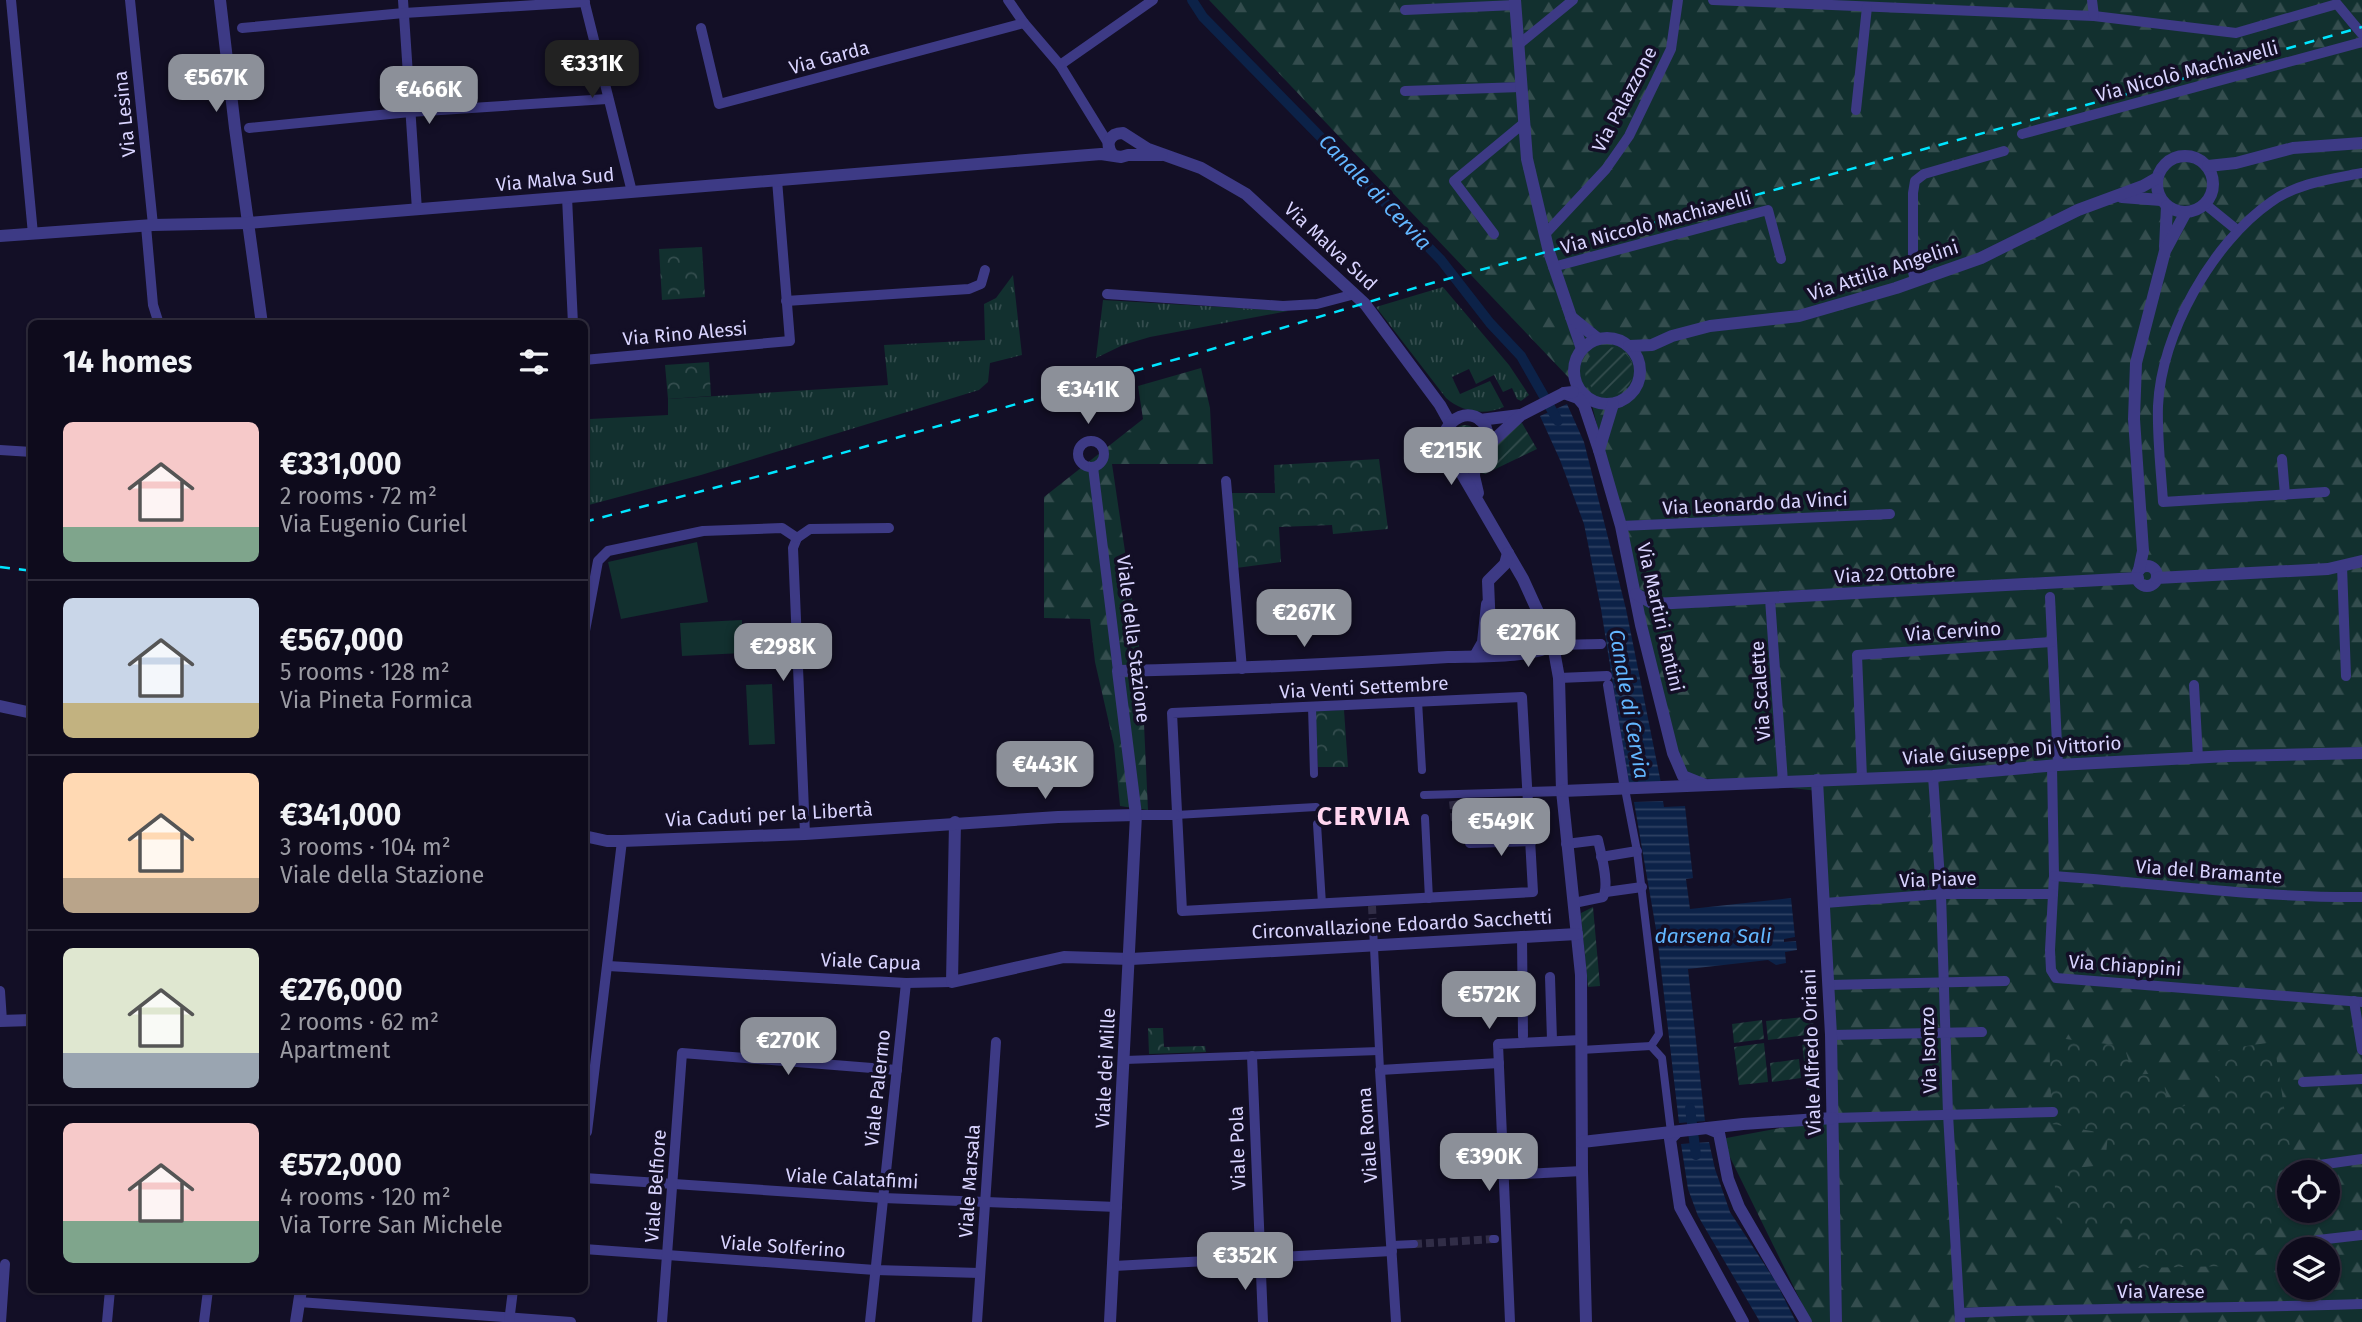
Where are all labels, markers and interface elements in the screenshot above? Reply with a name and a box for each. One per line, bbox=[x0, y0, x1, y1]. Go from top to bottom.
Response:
street label: Via Garda bbox=[787, 36, 872, 79]
street label: Via Nicolò Machiavelli bbox=[2093, 36, 2281, 107]
pin: €331K bbox=[543, 41, 641, 100]
street label: Via Palazzone bbox=[1587, 42, 1662, 156]
text: €331K bbox=[561, 49, 623, 77]
pin: €567K bbox=[167, 54, 265, 114]
text: €567K bbox=[184, 63, 248, 91]
pin: €466K bbox=[380, 66, 478, 126]
street label: Via Lesina bbox=[109, 70, 140, 158]
text: €466K bbox=[396, 75, 462, 103]
water label: Canale di Cervia bbox=[1313, 129, 1437, 255]
street label: Via Malva Sud bbox=[495, 163, 615, 196]
street label: Via Niccolò Machiavelli bbox=[1558, 186, 1754, 259]
street label: Via Malva Sud bbox=[1279, 197, 1382, 295]
street label: Via Attilia Angelini bbox=[1805, 235, 1961, 306]
street label: Via Rino Alessi bbox=[622, 317, 748, 350]
icon: filters bbox=[515, 343, 553, 381]
text: 14 homes bbox=[63, 344, 192, 380]
pin: €341K bbox=[1039, 366, 1137, 426]
text: €341K bbox=[1057, 375, 1119, 403]
pin: €215K bbox=[1402, 428, 1500, 487]
text: €215K bbox=[1420, 436, 1482, 464]
text: €331,000 bbox=[280, 446, 402, 482]
icon: home bbox=[119, 450, 203, 534]
text: 2 rooms · 72 m² bbox=[280, 482, 437, 510]
street label: Via Leonardo da Vinci bbox=[1662, 487, 1848, 520]
text: Via Eugenio Curiel bbox=[280, 510, 467, 538]
street label: Via Martiri Fantini bbox=[1632, 540, 1689, 694]
street label: Viale della Stazione bbox=[1112, 554, 1155, 724]
street label: Via 22 Ottobre bbox=[1834, 559, 1956, 588]
pin: €267K bbox=[1255, 590, 1353, 649]
text: €267K bbox=[1273, 598, 1335, 626]
pin: €276K bbox=[1479, 610, 1577, 669]
street label: Via Cervino bbox=[1904, 617, 2002, 646]
text: €276K bbox=[1497, 618, 1559, 646]
text: €567,000 bbox=[280, 622, 403, 658]
pin: €298K bbox=[734, 624, 832, 683]
icon: home bbox=[119, 626, 203, 710]
water label: Canale di Cervia bbox=[1603, 627, 1655, 781]
text: €298K bbox=[750, 632, 816, 660]
street label: Via Scalette bbox=[1746, 640, 1775, 742]
text: 5 rooms · 128 m² bbox=[280, 658, 450, 686]
street label: Via Venti Settembre bbox=[1279, 672, 1449, 703]
text: Via Pineta Formica bbox=[280, 686, 473, 714]
street label: Viale Giuseppe Di Vittorio bbox=[1902, 731, 2122, 770]
pin: €443K bbox=[996, 742, 1094, 801]
text: €443K bbox=[1013, 750, 1078, 778]
text: €341,000 bbox=[280, 797, 401, 833]
street label: Via Caduti per la Libertà bbox=[665, 798, 873, 831]
pin: €549K bbox=[1452, 798, 1550, 858]
icon: home bbox=[119, 801, 203, 885]
district label: CERVIA bbox=[1317, 801, 1411, 832]
text: €549K bbox=[1468, 807, 1534, 835]
text: 3 rooms · 104 m² bbox=[280, 833, 451, 861]
street label: Via del Bramante bbox=[2135, 855, 2283, 888]
text: Viale della Stazione bbox=[280, 861, 484, 889]
street label: Via Piave bbox=[1899, 867, 1977, 892]
street label: Circonvallazione Edoardo Sacchetti bbox=[1251, 905, 1553, 944]
water label: darsena Sali bbox=[1654, 923, 1772, 949]
street label: Viale Capua bbox=[820, 948, 922, 975]
street label: Via Chiappini bbox=[2068, 950, 2182, 981]
street label: Viale Alfredo Oriani bbox=[1797, 968, 1826, 1136]
text: €276,000 bbox=[280, 972, 403, 1008]
pin: €572K bbox=[1440, 972, 1538, 1031]
icon: home bbox=[119, 976, 203, 1060]
text: €572K bbox=[1458, 980, 1520, 1008]
street label: Via Isonzo bbox=[1915, 1006, 1942, 1094]
street label: Viale dei Mille bbox=[1091, 1007, 1120, 1129]
text: 2 rooms · 62 m² bbox=[280, 1008, 439, 1036]
pin: €270K bbox=[739, 1018, 837, 1077]
text: €270K bbox=[756, 1026, 820, 1054]
street label: Viale Palermo bbox=[860, 1028, 895, 1148]
text: Apartment bbox=[280, 1036, 390, 1064]
street label: Viale Roma bbox=[1353, 1086, 1382, 1184]
street label: Viale Pola bbox=[1225, 1105, 1250, 1191]
street label: Viale Marsala bbox=[954, 1124, 985, 1239]
street label: Viale Belfiore bbox=[640, 1129, 671, 1243]
pin: €390K bbox=[1440, 1134, 1538, 1193]
text: €390K bbox=[1456, 1142, 1522, 1170]
text: €572,000 bbox=[280, 1147, 402, 1183]
icon: home bbox=[119, 1151, 203, 1235]
map controls bbox=[2277, 1160, 2340, 1300]
button: locate bbox=[2277, 1160, 2340, 1223]
street label: Viale Calatafimi bbox=[785, 1164, 919, 1193]
text: 4 rooms · 120 m² bbox=[280, 1183, 451, 1211]
text: Via Torre San Michele bbox=[280, 1211, 503, 1239]
street label: Viale Solferino bbox=[720, 1231, 846, 1262]
pin: €352K bbox=[1196, 1232, 1294, 1292]
button: layers bbox=[2277, 1237, 2340, 1300]
text: €352K bbox=[1213, 1241, 1277, 1269]
street label: Via Varese bbox=[2117, 1280, 2205, 1303]

